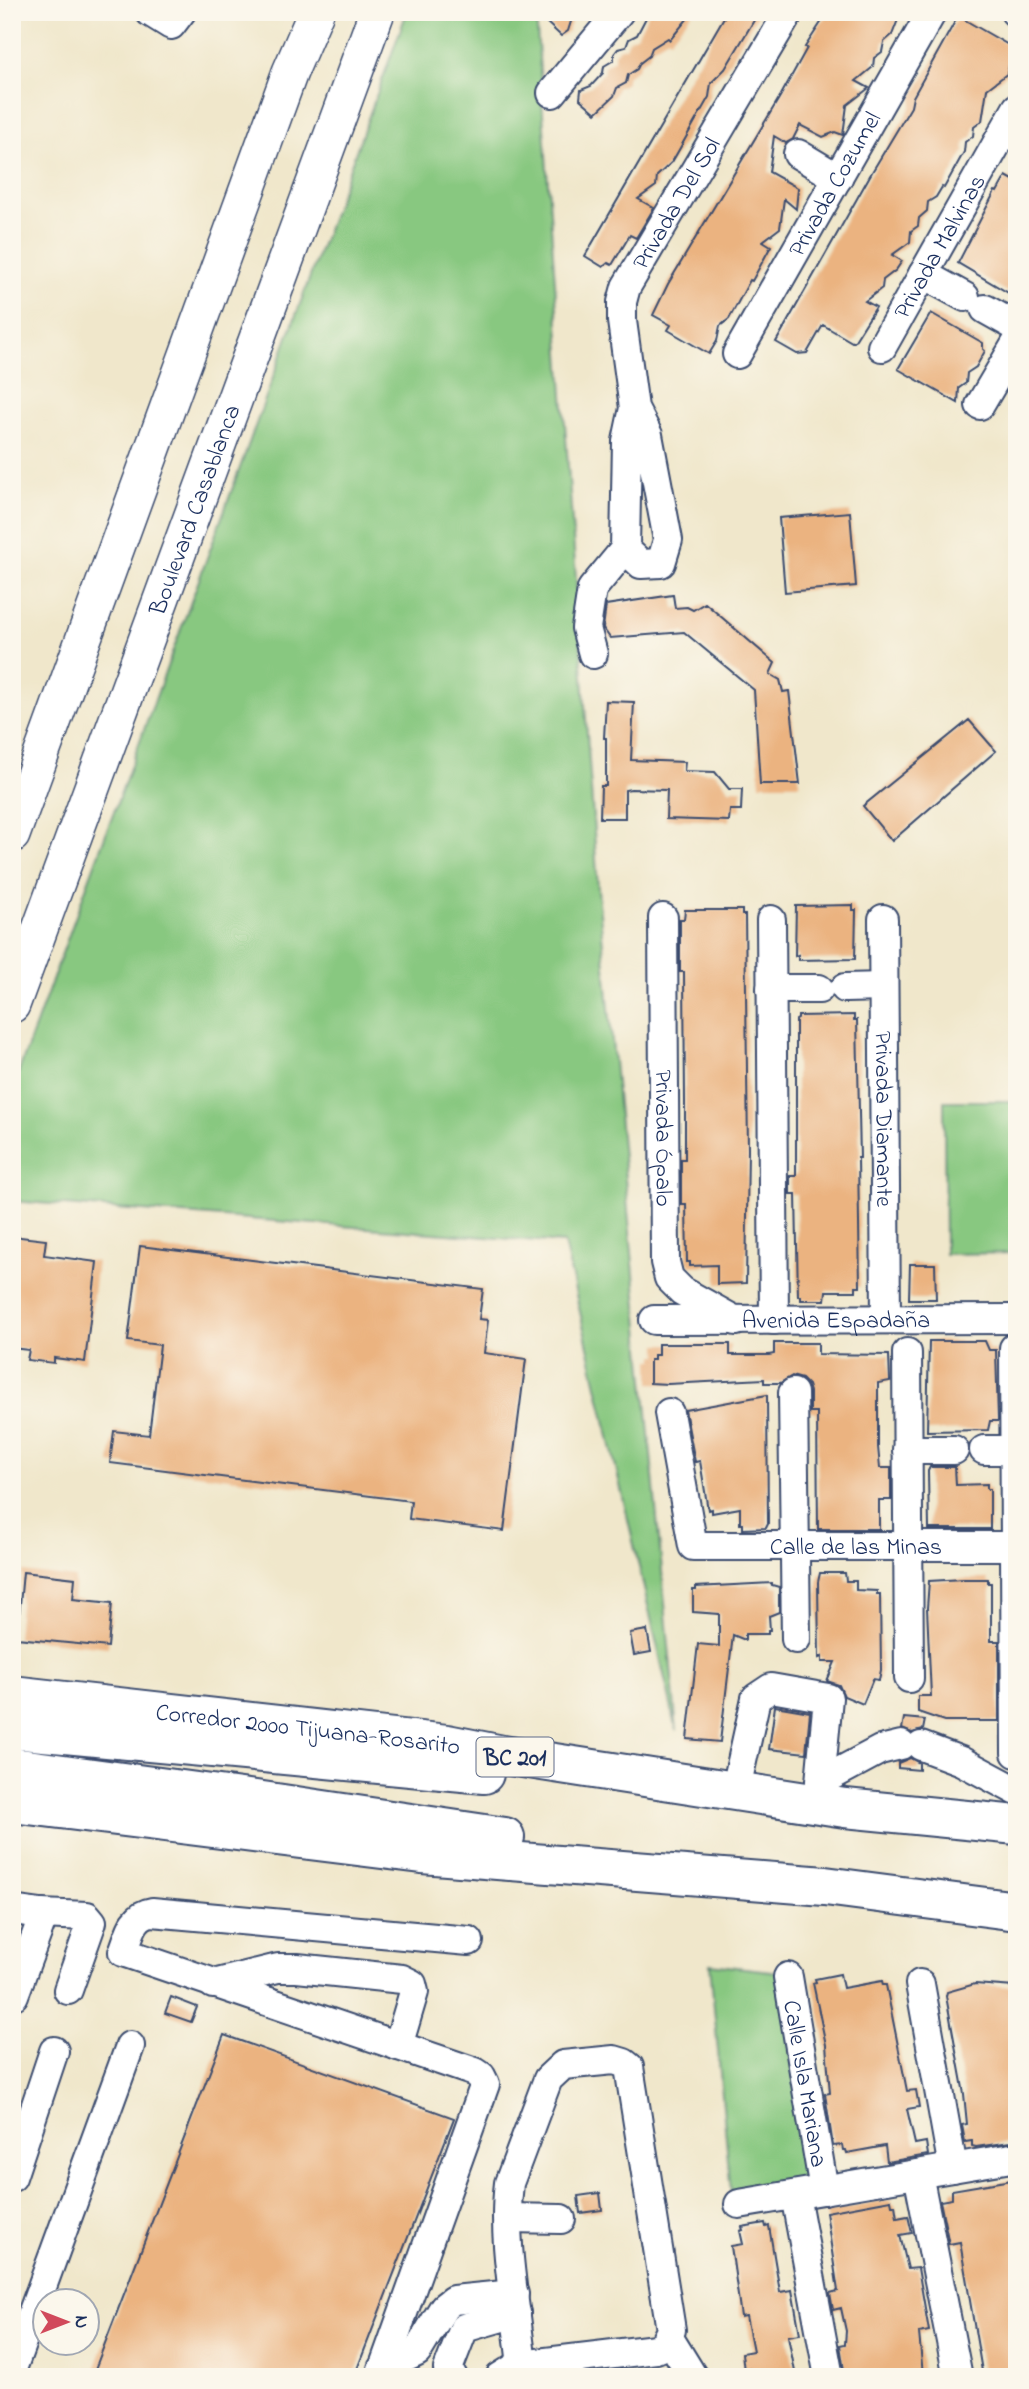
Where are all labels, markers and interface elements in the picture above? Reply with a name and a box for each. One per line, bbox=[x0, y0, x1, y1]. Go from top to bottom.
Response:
street label: Privada Cozumel bbox=[781, 106, 892, 264]
street label: Privada Del Sol bbox=[625, 131, 731, 277]
street label: Privada Malvinas bbox=[886, 168, 996, 326]
street label: Boulevard Casablanca bbox=[141, 400, 251, 621]
street label: Privada Diamante bbox=[864, 1031, 900, 1207]
street label: Privada Ópalo bbox=[644, 1069, 680, 1207]
street label: Avenida Espadaña bbox=[742, 1304, 930, 1340]
street label: Calle de las Minas bbox=[770, 1531, 942, 1566]
street label: Corredor 2000 Tijuana-Rosarito bbox=[154, 1696, 463, 1766]
road number: BC 201 bbox=[476, 1738, 554, 1776]
street label: Calle Isla Mariana bbox=[772, 1998, 835, 2170]
north arrow bbox=[32, 2288, 102, 2358]
text: N bbox=[67, 2316, 94, 2329]

